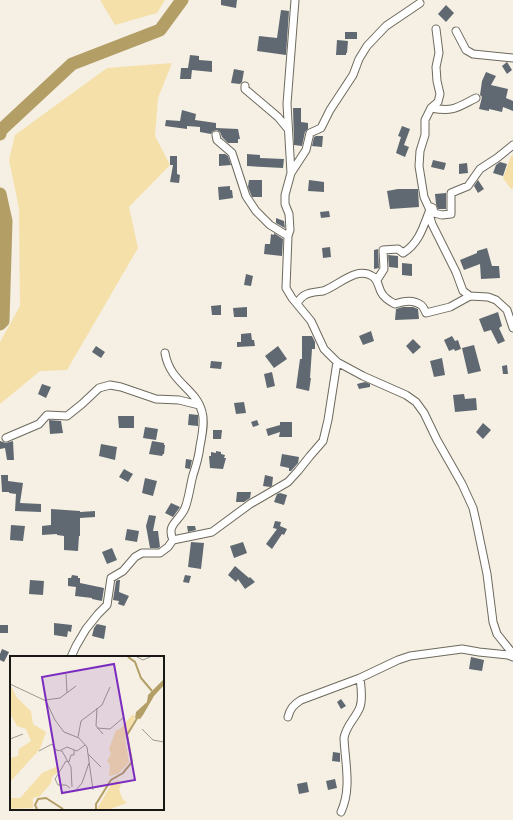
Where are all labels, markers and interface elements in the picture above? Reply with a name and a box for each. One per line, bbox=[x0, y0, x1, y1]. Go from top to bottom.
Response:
inset map bbox=[10, 656, 164, 810]

